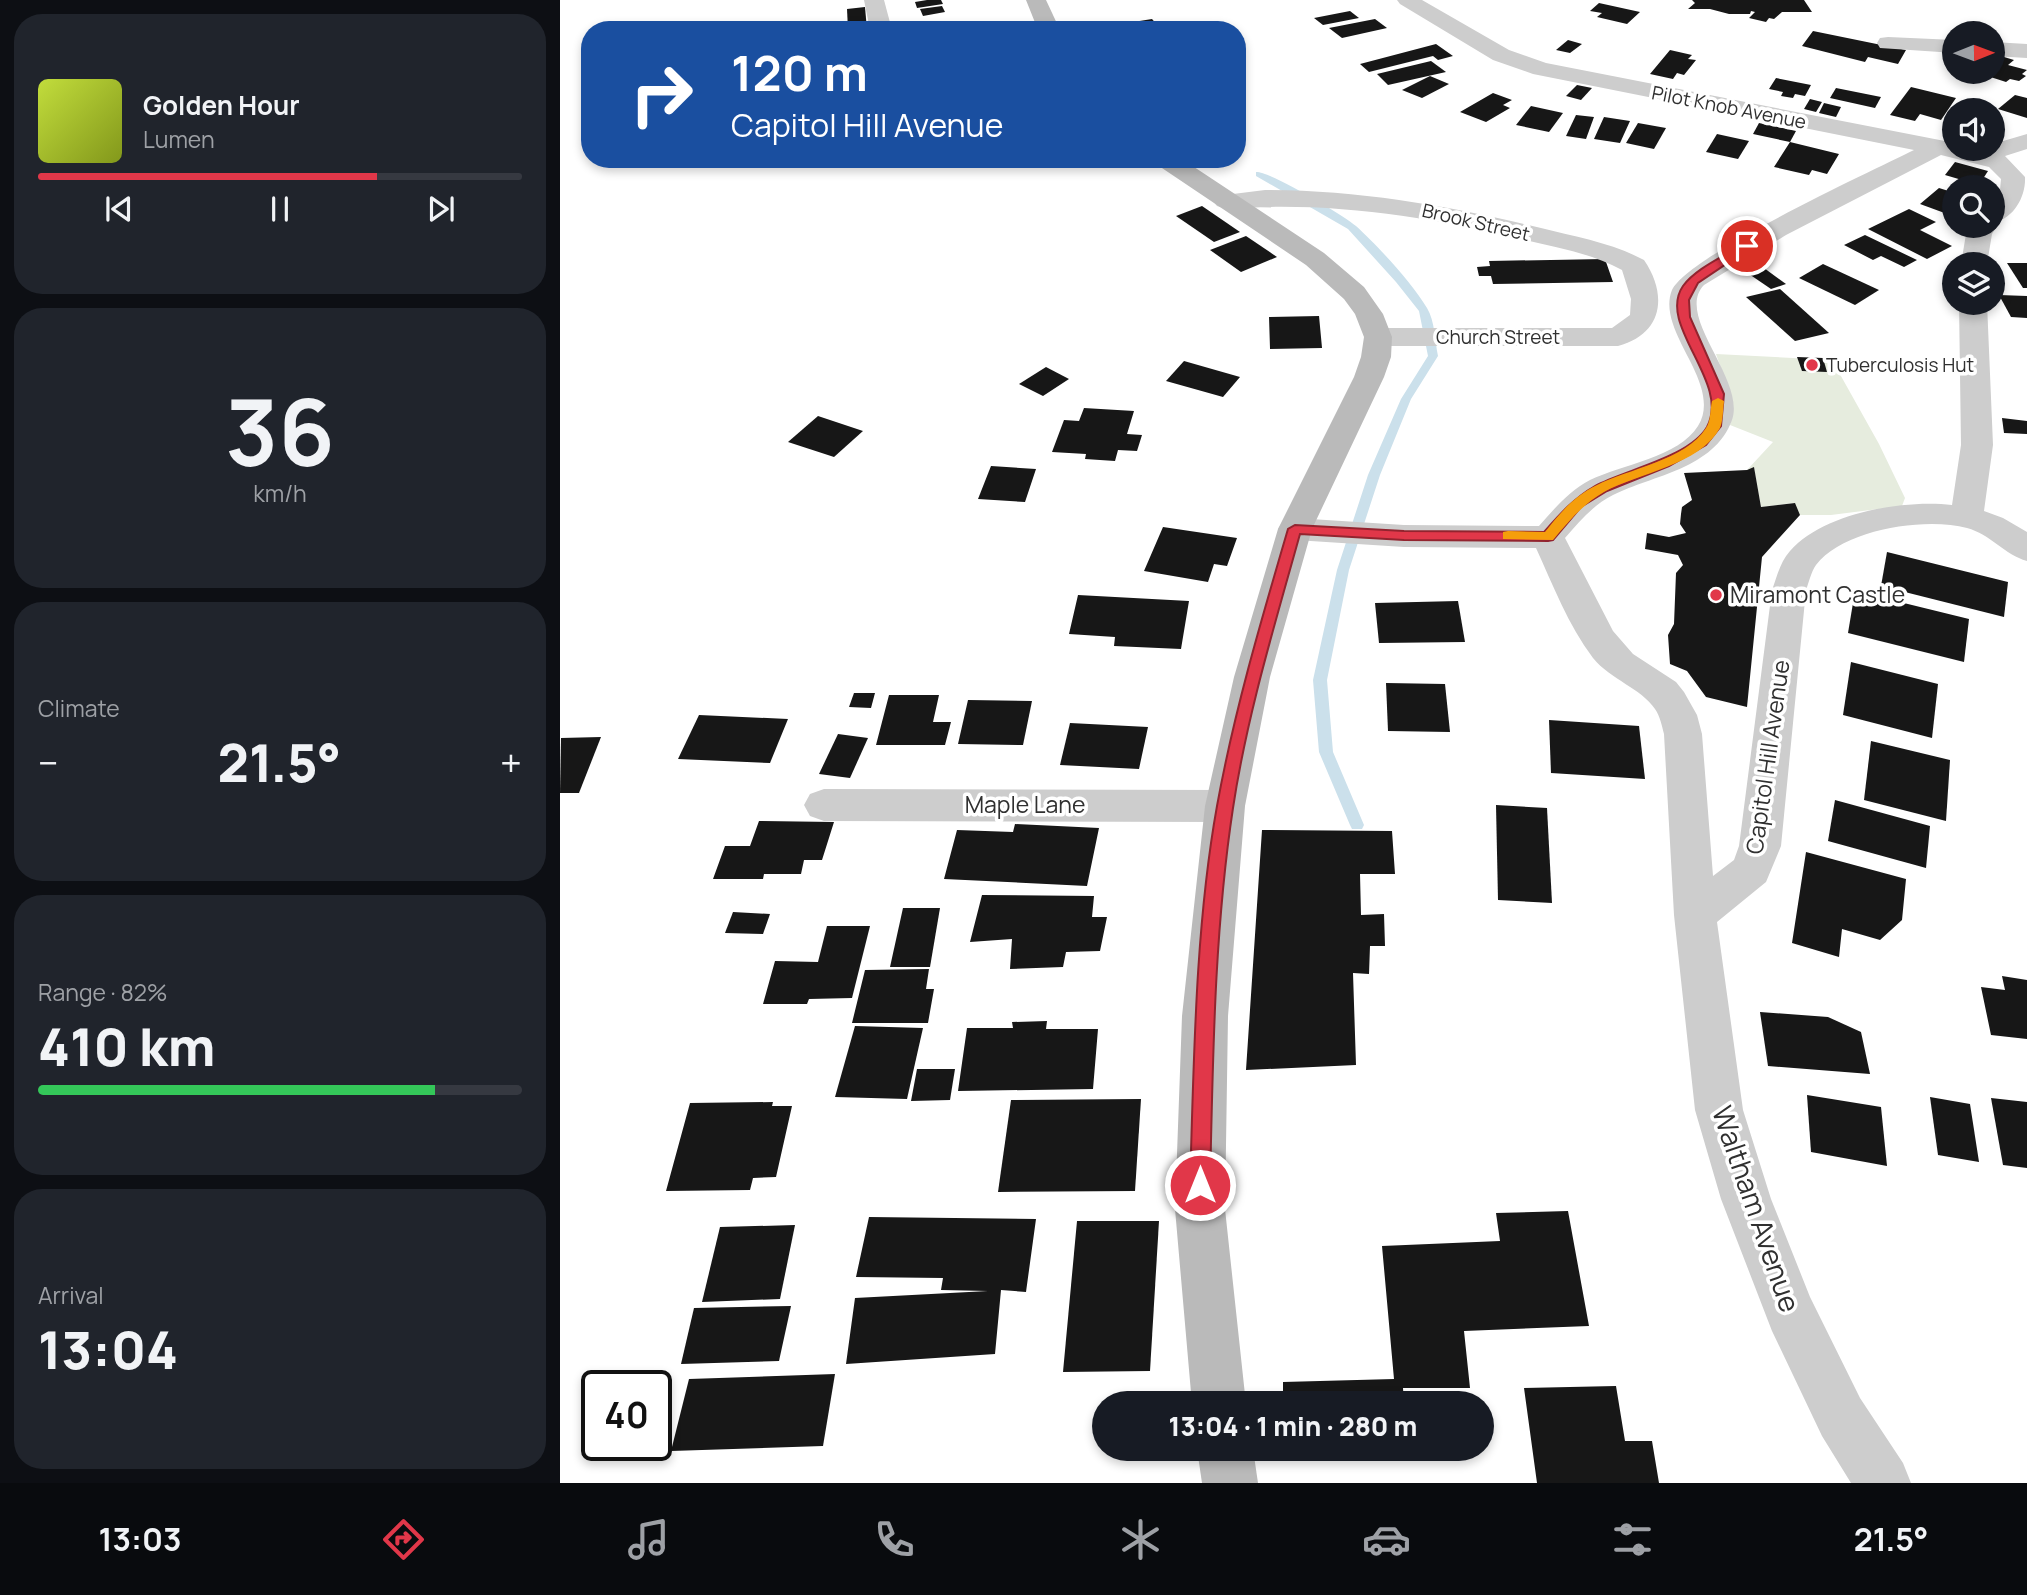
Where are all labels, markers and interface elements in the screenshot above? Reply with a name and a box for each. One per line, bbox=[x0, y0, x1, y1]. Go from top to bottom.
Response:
north arrow bbox=[1942, 21, 2006, 84]
map controls bbox=[1942, 21, 2005, 315]
text: 120 m bbox=[731, 39, 868, 106]
icon: right bbox=[616, 49, 707, 140]
street label: Pilot Knob Avenue bbox=[1650, 79, 1808, 135]
text: Golden Hour bbox=[143, 87, 300, 123]
button: sound bbox=[1942, 98, 2005, 161]
text: Capitol Hill Avenue bbox=[731, 103, 1003, 147]
text: Lumen bbox=[143, 123, 215, 155]
button: search bbox=[1942, 175, 2005, 238]
icon: previous bbox=[100, 190, 138, 228]
icon: pause bbox=[261, 190, 299, 228]
icon: next bbox=[422, 190, 460, 228]
street label: Brook Street bbox=[1420, 197, 1532, 247]
pin bbox=[1717, 216, 1777, 276]
icon: arrive bbox=[1728, 227, 1766, 265]
button: layers bbox=[1942, 252, 2005, 315]
street label: Church Street bbox=[1436, 324, 1560, 350]
place label: Tuberculosis Hut bbox=[1826, 352, 1974, 378]
marker: Tuberculosis Hut bbox=[1804, 357, 1820, 373]
text: 36 bbox=[225, 369, 335, 493]
text: km/h bbox=[253, 477, 307, 509]
place label: Miramont Castle bbox=[1730, 578, 1905, 610]
marker: Miramont Castle bbox=[1708, 587, 1724, 603]
street label: Capitol Hill Avenue bbox=[1738, 658, 1796, 856]
text: Climate bbox=[38, 692, 120, 724]
text: 21.5° bbox=[218, 727, 341, 798]
text: − bbox=[38, 736, 59, 788]
text: + bbox=[500, 736, 522, 788]
street label: Maple Lane bbox=[965, 788, 1085, 820]
text: Range · 82% bbox=[38, 976, 168, 1008]
text: 410 km bbox=[38, 1011, 215, 1082]
street label: Waltham Avenue bbox=[1704, 1101, 1810, 1317]
position arrow bbox=[1163, 1148, 1237, 1222]
text: Arrival bbox=[38, 1279, 104, 1311]
text: 13:04 bbox=[38, 1314, 178, 1385]
speed limit sign: 40 bbox=[581, 1370, 672, 1461]
text: 13:04 · 1 min · 280 m bbox=[1169, 1408, 1417, 1444]
icon: directions bbox=[379, 1515, 428, 1564]
icon: music bbox=[624, 1515, 673, 1564]
icon: phone bbox=[870, 1515, 919, 1564]
icon: climate bbox=[1116, 1515, 1165, 1564]
icon: car bbox=[1362, 1515, 1411, 1564]
icon: filters bbox=[1608, 1515, 1657, 1564]
text: 13:03 bbox=[98, 1517, 182, 1561]
text: 21.5° bbox=[1854, 1517, 1928, 1561]

